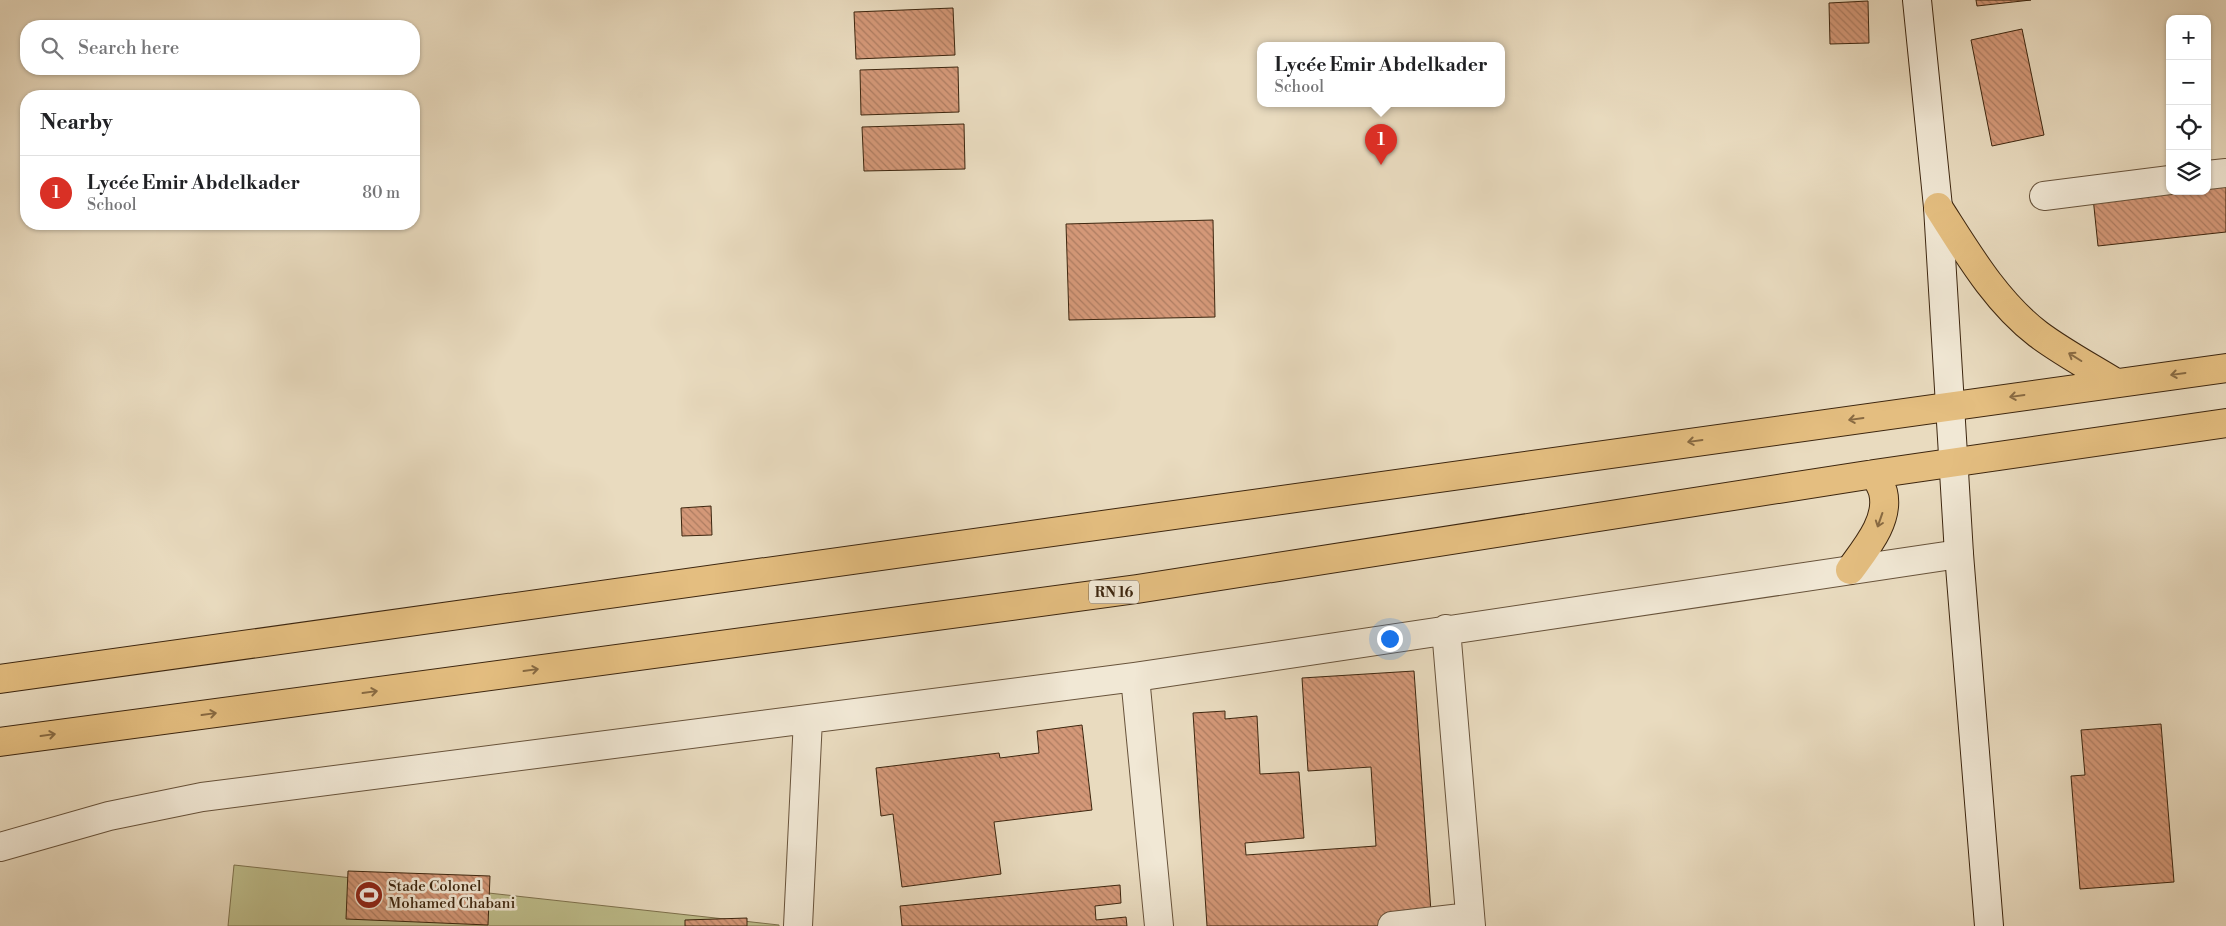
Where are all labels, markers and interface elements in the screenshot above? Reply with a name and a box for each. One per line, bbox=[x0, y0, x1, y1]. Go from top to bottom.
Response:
map controls bbox=[2166, 15, 2211, 195]
button: + bbox=[2166, 15, 2211, 60]
search box bbox=[20, 20, 420, 75]
icon: search bbox=[38, 34, 66, 62]
text: Search here bbox=[78, 36, 179, 60]
popup bbox=[1257, 42, 1505, 107]
text: Lycée Emir Abdelkader bbox=[1274, 53, 1488, 77]
button: − bbox=[2166, 60, 2211, 105]
text: School bbox=[1274, 77, 1324, 97]
button: locate bbox=[2166, 105, 2211, 150]
text: Nearby bbox=[40, 110, 113, 136]
pin: 1 bbox=[1365, 124, 1397, 165]
button: layers bbox=[2166, 150, 2211, 195]
text: Lycée Emir Abdelkader bbox=[87, 171, 300, 195]
text: 1 bbox=[52, 183, 60, 203]
text: 80 m bbox=[362, 183, 400, 203]
text: School bbox=[87, 195, 136, 215]
one-way arrow bbox=[2068, 352, 2082, 362]
one-way arrow bbox=[2170, 370, 2186, 380]
one-way arrow bbox=[2009, 392, 2025, 402]
one-way arrow bbox=[1848, 414, 1864, 424]
one-way arrow bbox=[1687, 436, 1703, 446]
one-way arrow bbox=[1875, 511, 1884, 527]
road number: RN 16 bbox=[1089, 580, 1139, 604]
your location bbox=[1377, 626, 1403, 652]
one-way arrow bbox=[523, 665, 539, 675]
one-way arrow bbox=[362, 687, 378, 697]
one-way arrow bbox=[201, 709, 217, 719]
one-way arrow bbox=[40, 730, 56, 740]
place label: Stade Colonel Mohamed Chabani bbox=[388, 877, 515, 913]
sports icon: Stade Colonel Mohamed Chabani bbox=[354, 880, 384, 910]

